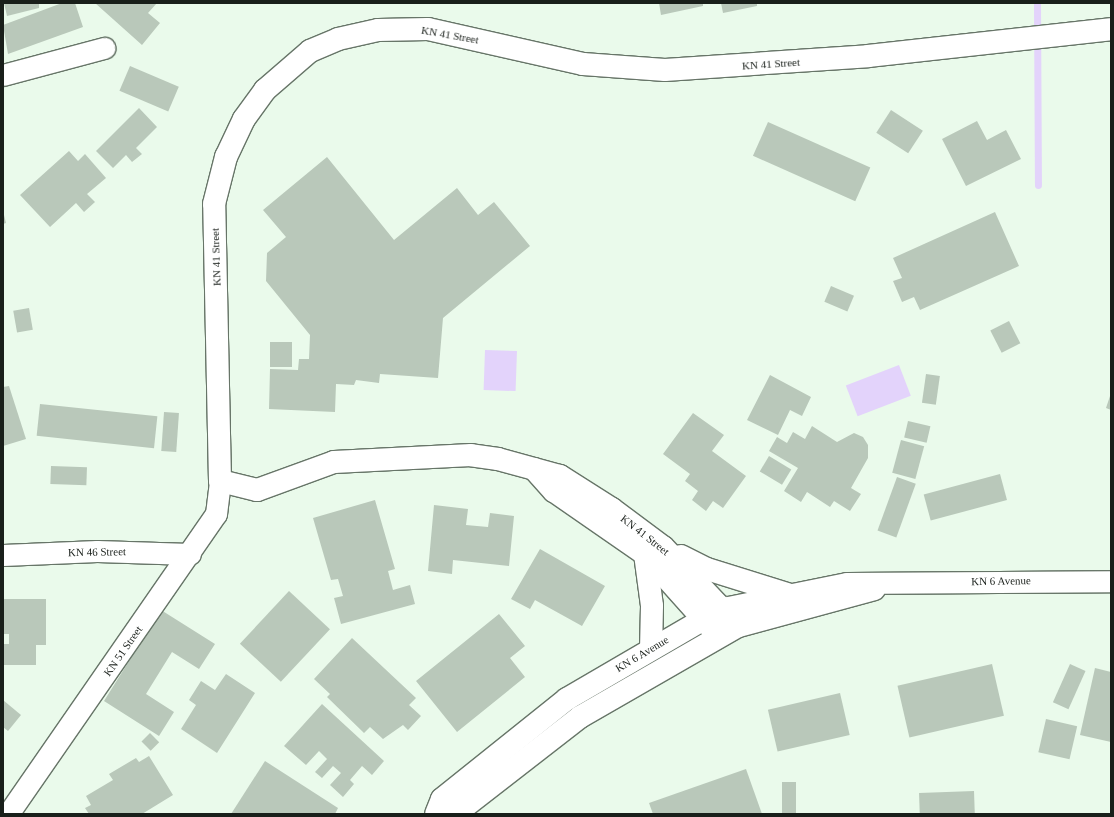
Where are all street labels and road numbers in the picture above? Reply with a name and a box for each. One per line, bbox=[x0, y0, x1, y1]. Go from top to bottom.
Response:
street label: KN 41 Street bbox=[420, 23, 480, 47]
street label: KN 41 Street bbox=[742, 55, 800, 73]
street label: KN 41 Street bbox=[208, 228, 224, 286]
street label: KN 41 Street bbox=[618, 512, 672, 558]
street label: KN 46 Street bbox=[68, 545, 126, 559]
street label: KN 6 Avenue bbox=[971, 574, 1031, 588]
street label: KN 51 Street bbox=[101, 623, 145, 679]
street label: KN 6 Avenue bbox=[613, 633, 671, 675]

